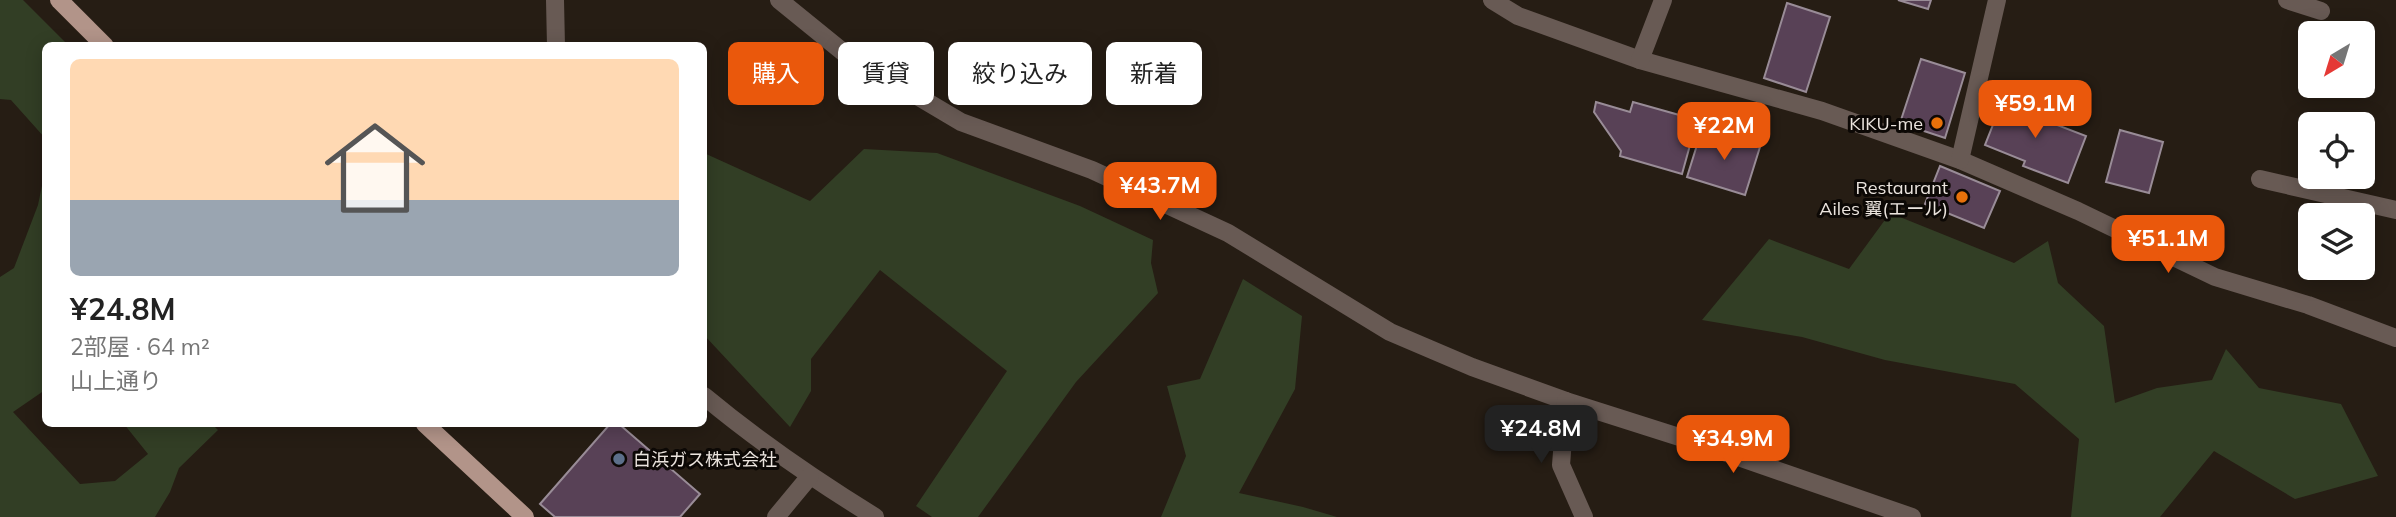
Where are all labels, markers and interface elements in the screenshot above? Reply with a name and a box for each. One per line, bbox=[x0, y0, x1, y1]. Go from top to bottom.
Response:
north arrow bbox=[2298, 21, 2375, 98]
map controls bbox=[2298, 21, 2375, 280]
chip: 購入 bbox=[728, 42, 824, 105]
chip: 賃貸 bbox=[838, 42, 934, 105]
chip: 絞り込み bbox=[948, 42, 1092, 105]
chip: 新着 bbox=[1106, 42, 1202, 105]
pin: ¥59.1M bbox=[1978, 80, 2092, 140]
text: ¥59.1M bbox=[1995, 88, 2075, 117]
pin: ¥22M bbox=[1683, 102, 1765, 162]
icon: home bbox=[312, 105, 438, 231]
text: ¥22M bbox=[1693, 110, 1755, 139]
place label: KIKU-me bbox=[1849, 112, 1923, 135]
button: locate bbox=[2298, 112, 2375, 189]
marker: KIKU-me bbox=[1929, 115, 1945, 131]
pin: ¥43.7M bbox=[1103, 162, 1217, 222]
text: ¥43.7M bbox=[1120, 170, 1200, 199]
place label: Restaurant Ailes 翼(エール) bbox=[1819, 176, 1948, 220]
marker: Restaurant Ailes 翼(エール) bbox=[1954, 189, 1970, 205]
button: layers bbox=[2298, 203, 2375, 280]
pin: ¥51.1M bbox=[2111, 216, 2225, 275]
text: ¥51.1M bbox=[2128, 223, 2208, 252]
text: ¥24.8M bbox=[70, 290, 176, 328]
text: 2部屋 · 64 m² bbox=[70, 332, 210, 361]
text: 山上通り bbox=[70, 366, 162, 395]
pin: ¥24.8M bbox=[1484, 406, 1598, 465]
text: ¥24.8M bbox=[1501, 413, 1581, 442]
pin: ¥34.9M bbox=[1676, 416, 1790, 475]
text: ¥34.9M bbox=[1693, 423, 1773, 452]
place label: 白浜ガス株式会社 bbox=[633, 448, 777, 471]
marker: 白浜ガス株式会社 bbox=[611, 451, 627, 467]

